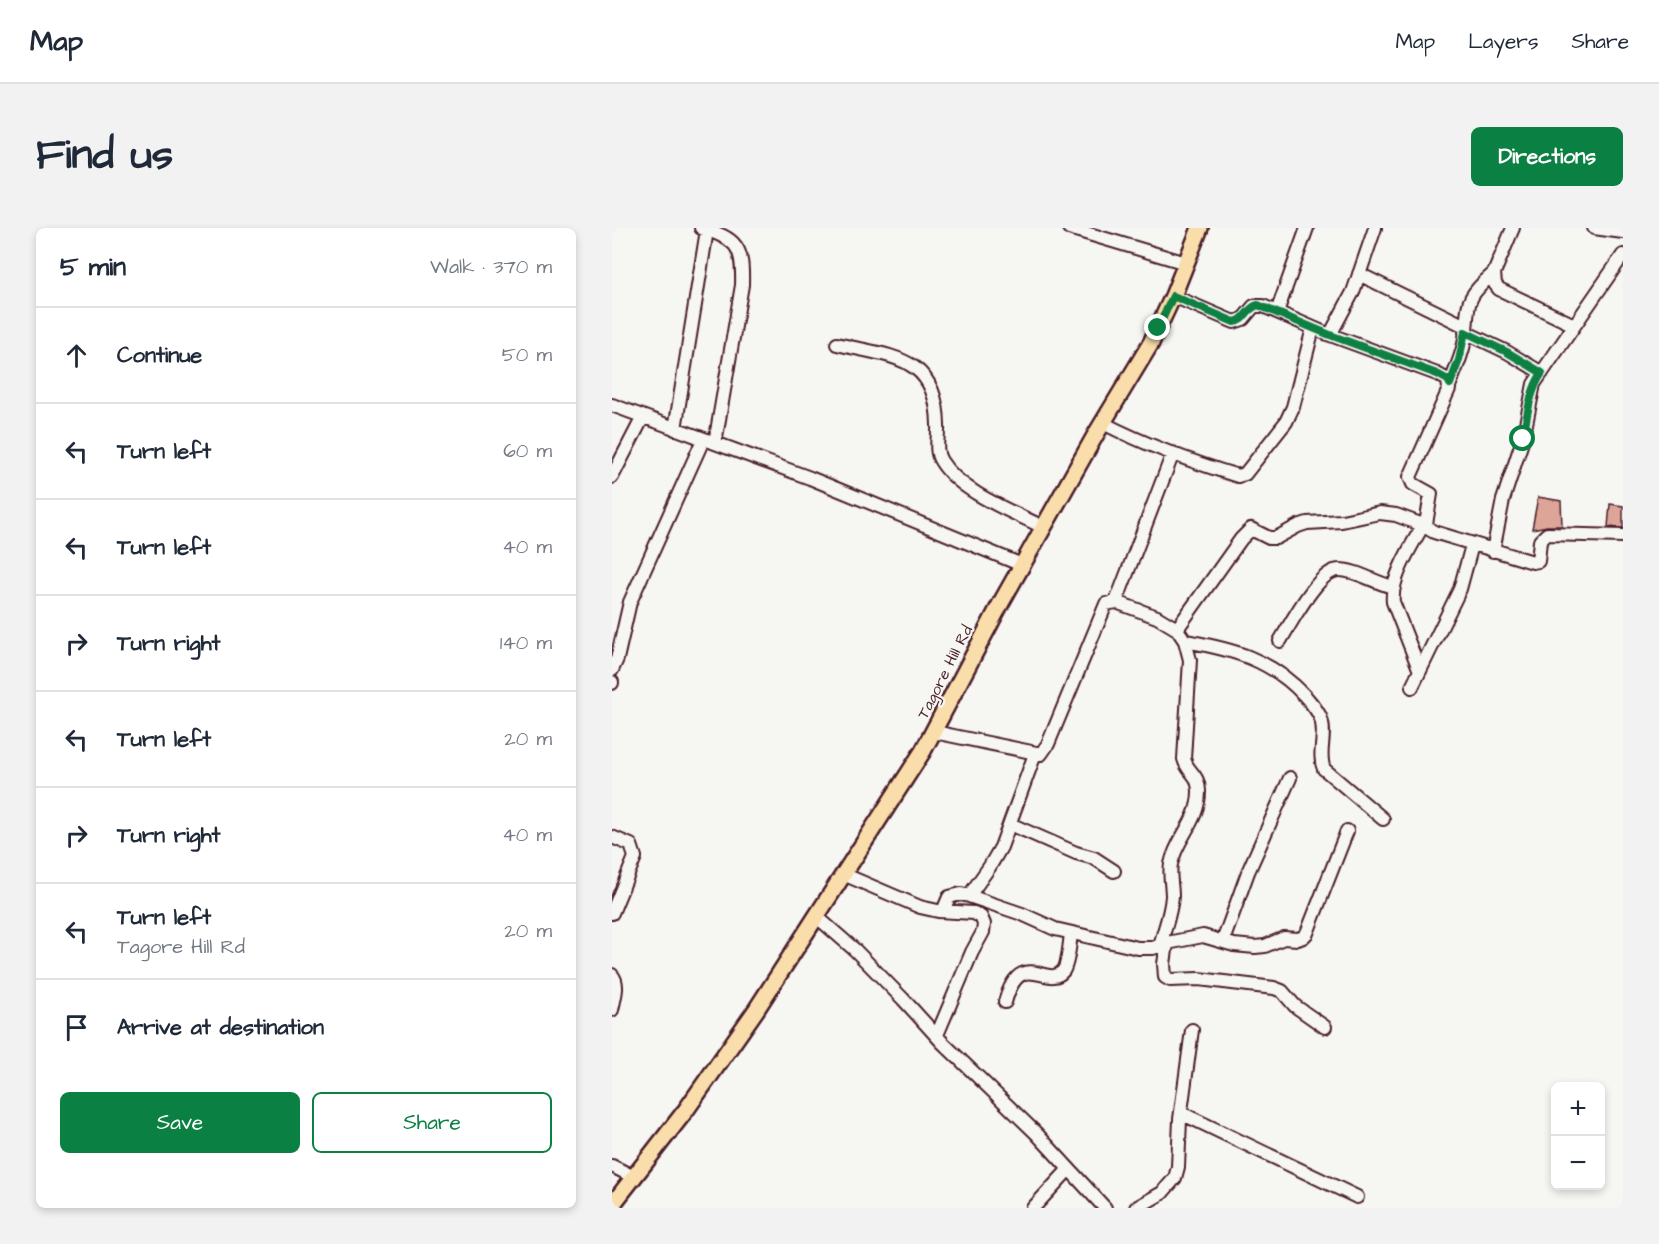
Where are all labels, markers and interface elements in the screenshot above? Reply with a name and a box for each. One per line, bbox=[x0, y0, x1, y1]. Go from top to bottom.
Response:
text: Map bbox=[30, 22, 83, 61]
text: Map bbox=[1395, 27, 1435, 56]
text: Layers bbox=[1468, 27, 1538, 56]
text: Share bbox=[1571, 27, 1629, 56]
text: Find us bbox=[36, 127, 173, 185]
button: Directions bbox=[1471, 127, 1623, 186]
text: 5 min bbox=[60, 249, 126, 285]
text: Walk · 370 m bbox=[430, 253, 552, 281]
route end bbox=[1144, 314, 1170, 340]
icon: ahead bbox=[60, 339, 93, 372]
text: Continue bbox=[117, 340, 202, 371]
text: 50 m bbox=[502, 341, 552, 369]
route start bbox=[1509, 425, 1535, 451]
icon: left bbox=[60, 435, 93, 468]
text: Turn left bbox=[117, 436, 211, 467]
text: 60 m bbox=[503, 437, 552, 465]
icon: left bbox=[60, 531, 93, 564]
text: Turn left bbox=[117, 532, 211, 563]
text: 40 m bbox=[502, 533, 552, 561]
street label: Tagore Hill Rd bbox=[912, 621, 979, 723]
icon: right bbox=[60, 627, 93, 660]
text: Turn right bbox=[117, 628, 220, 659]
text: 140 m bbox=[500, 629, 552, 657]
icon: left bbox=[60, 723, 93, 756]
text: Turn left bbox=[117, 724, 211, 755]
text: 20 m bbox=[504, 725, 552, 753]
icon: right bbox=[60, 819, 93, 852]
text: Turn right bbox=[117, 820, 220, 851]
text: 40 m bbox=[502, 821, 552, 849]
text: Turn left bbox=[117, 902, 211, 933]
icon: left bbox=[60, 915, 93, 948]
text: 20 m bbox=[504, 917, 552, 945]
text: Tagore Hill Rd bbox=[117, 933, 245, 961]
icon: arrive bbox=[60, 1011, 93, 1044]
text: Arrive at destination bbox=[117, 1012, 324, 1043]
map controls bbox=[1551, 1082, 1605, 1190]
button: + bbox=[1551, 1082, 1605, 1136]
button: Save bbox=[60, 1092, 300, 1153]
button: Share bbox=[312, 1092, 552, 1153]
button: − bbox=[1551, 1136, 1605, 1190]

